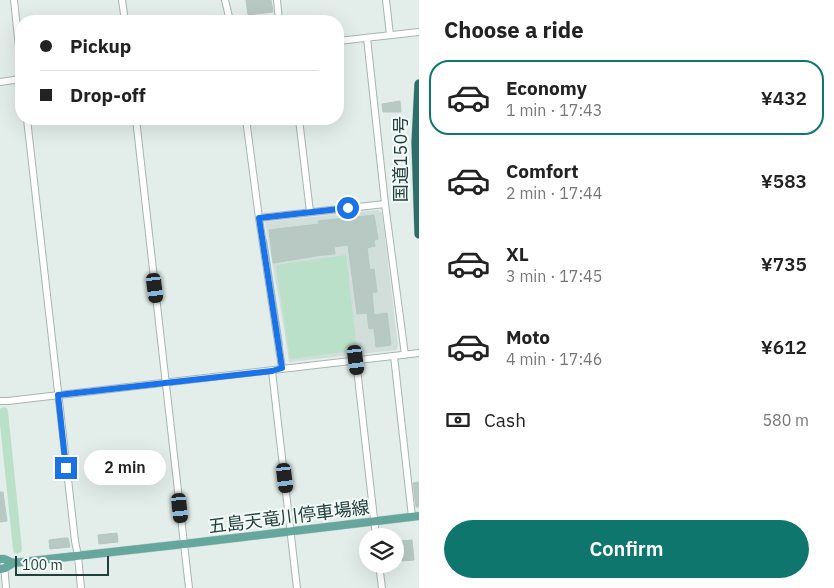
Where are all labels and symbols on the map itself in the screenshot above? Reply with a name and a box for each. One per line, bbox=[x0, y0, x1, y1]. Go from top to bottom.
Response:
street label: 国道150号 bbox=[389, 116, 412, 202]
route start bbox=[337, 197, 359, 219]
car bbox=[145, 272, 164, 304]
car bbox=[346, 344, 365, 376]
callout: 2 min bbox=[84, 450, 166, 486]
route end bbox=[55, 457, 77, 479]
car bbox=[275, 462, 294, 494]
car bbox=[170, 492, 189, 524]
street label: 五島天竜川停車場線 bbox=[207, 495, 371, 538]
scale bar bbox=[15, 553, 109, 576]

